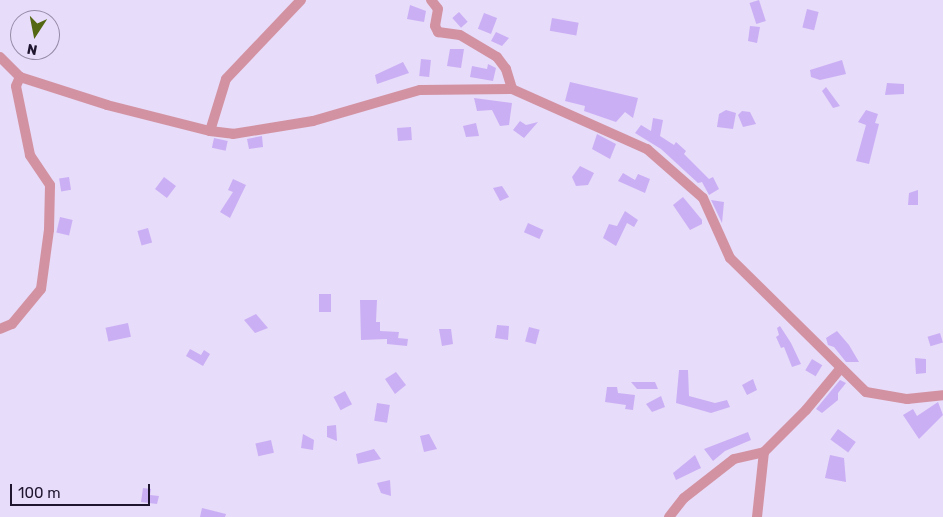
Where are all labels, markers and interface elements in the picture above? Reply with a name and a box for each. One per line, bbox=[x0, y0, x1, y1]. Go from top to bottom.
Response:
north arrow bbox=[10, 10, 60, 60]
text: N bbox=[26, 40, 39, 59]
scale bar bbox=[12, 474, 152, 506]
text: 100 m bbox=[18, 484, 60, 502]

